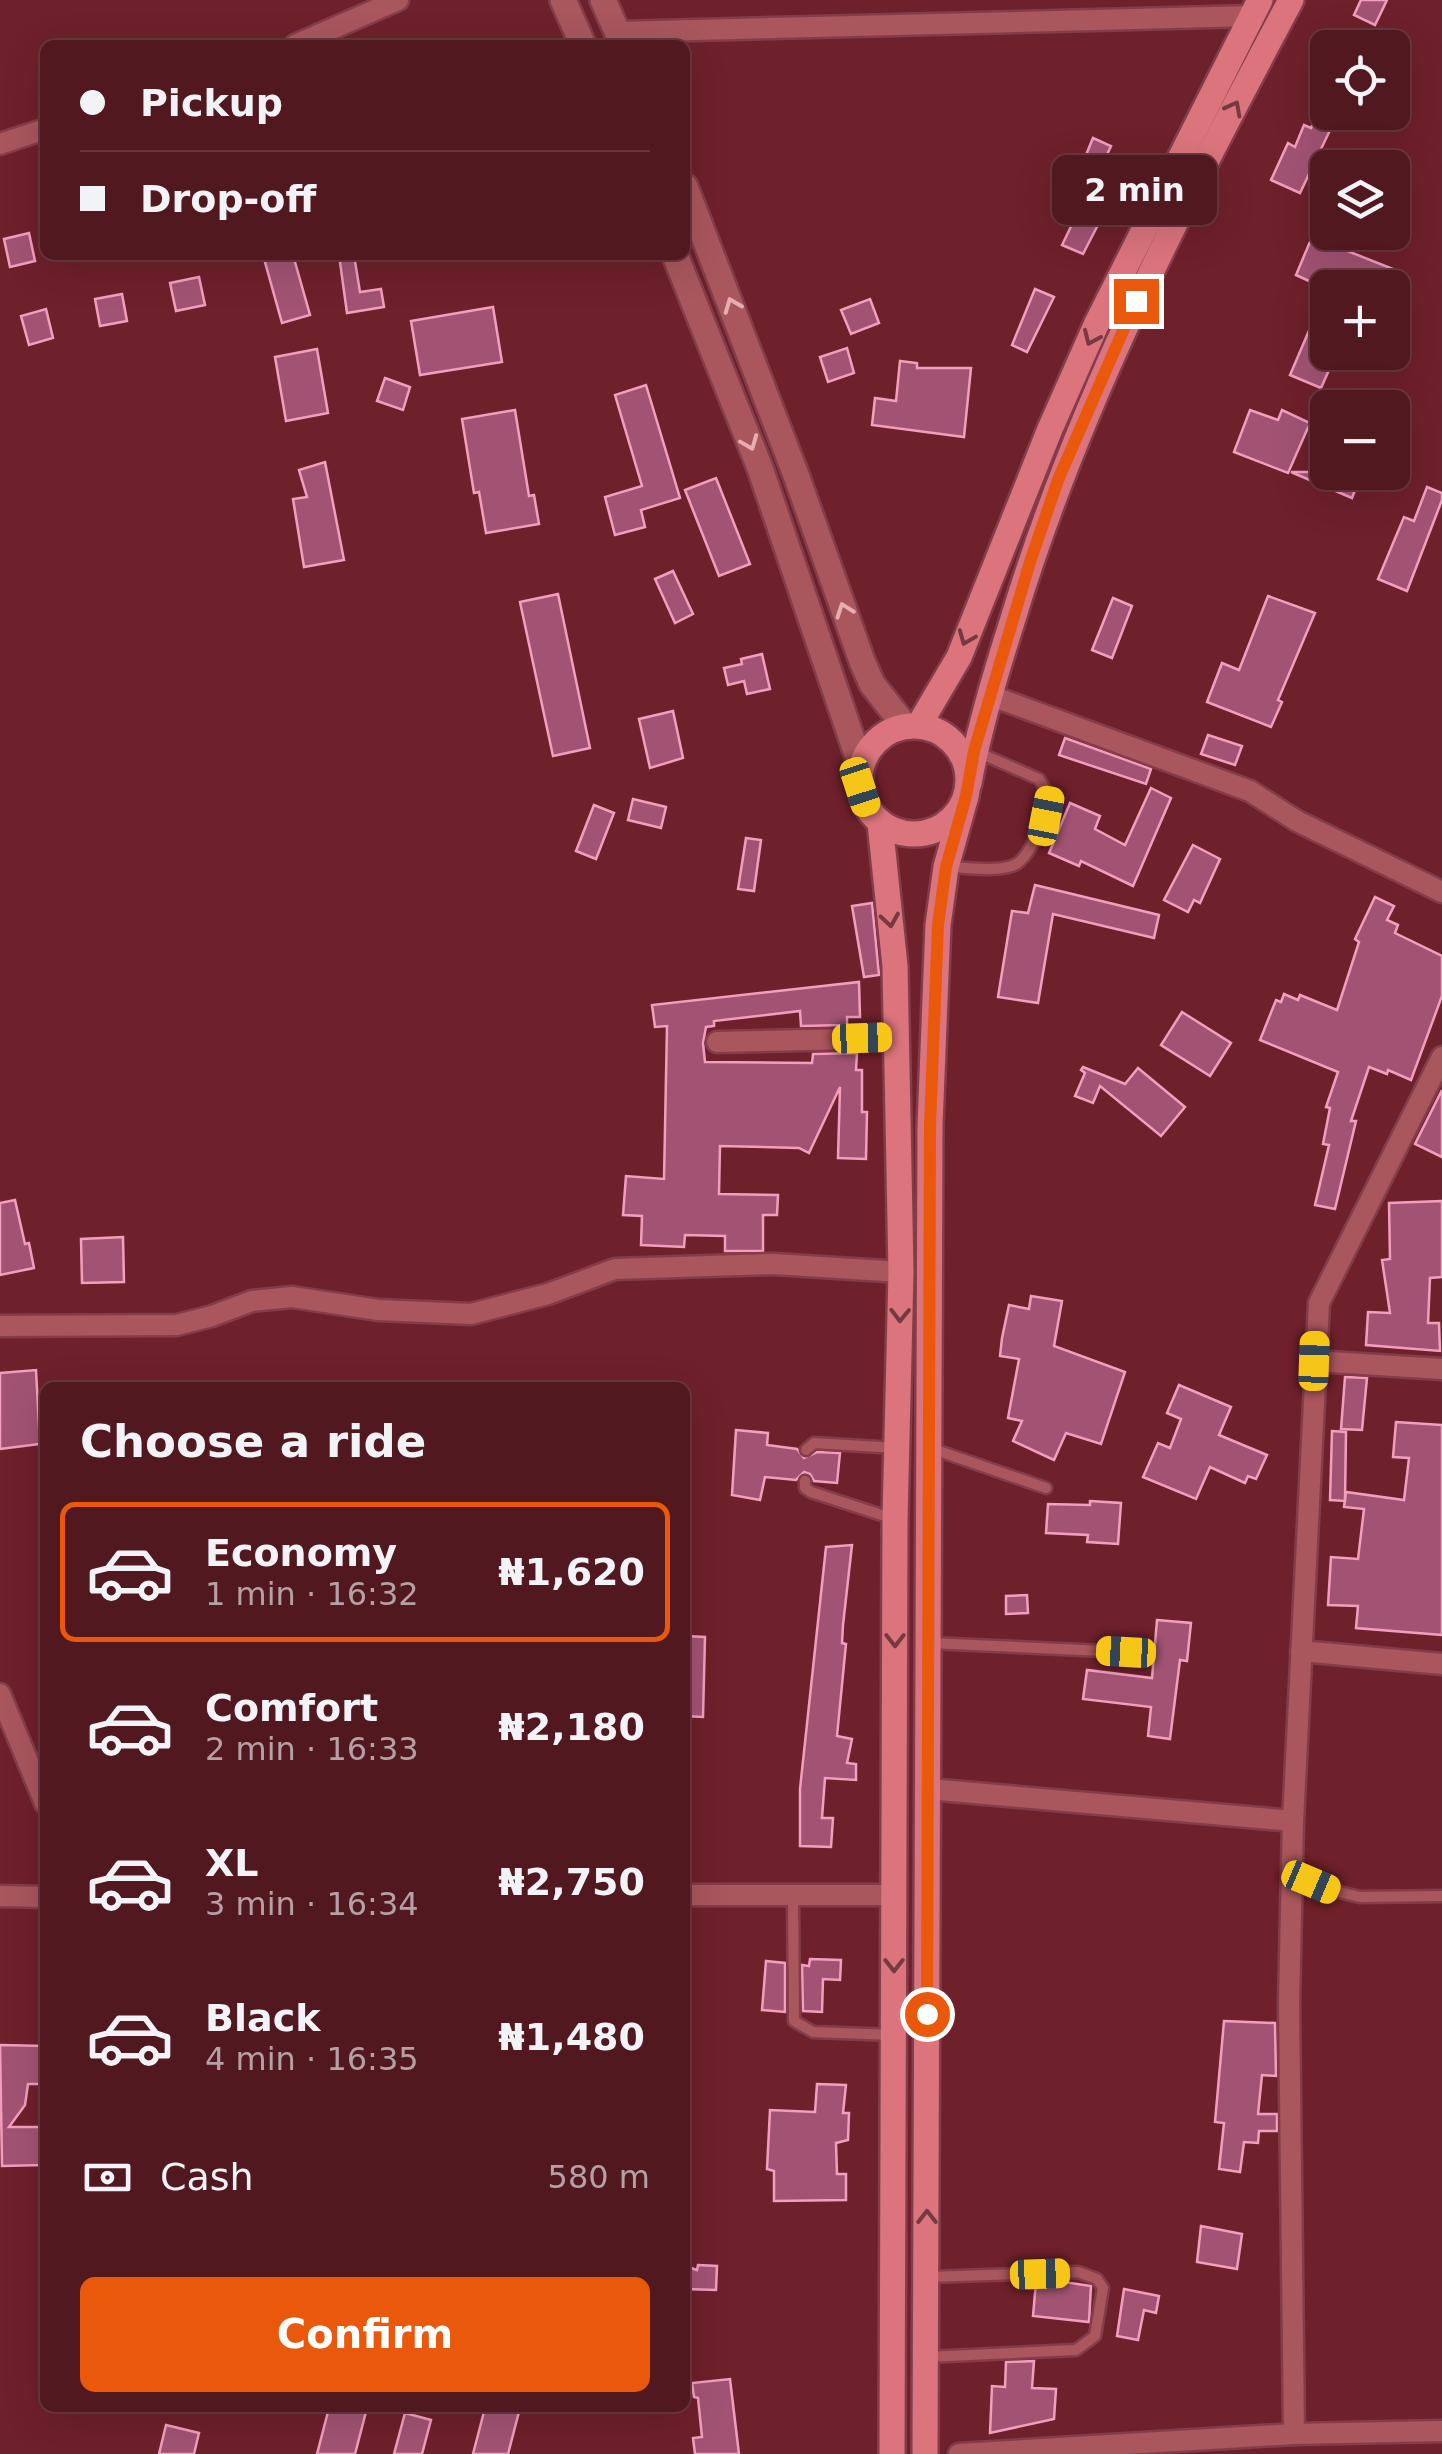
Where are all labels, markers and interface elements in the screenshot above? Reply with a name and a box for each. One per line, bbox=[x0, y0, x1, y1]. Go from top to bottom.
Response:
map controls bbox=[1310, 30, 1410, 490]
button: locate bbox=[1310, 30, 1410, 130]
text: Pickup bbox=[140, 81, 283, 125]
one-way arrow bbox=[1221, 101, 1241, 119]
button: layers bbox=[1310, 150, 1410, 250]
callout: 2 min bbox=[1054, 156, 1218, 226]
text: 2 min bbox=[1084, 171, 1185, 209]
text: Drop-off bbox=[140, 177, 316, 221]
button: + bbox=[1310, 270, 1410, 370]
route end bbox=[1114, 279, 1159, 324]
one-way arrow bbox=[723, 297, 744, 314]
one-way arrow bbox=[1083, 327, 1103, 345]
button: − bbox=[1310, 390, 1410, 490]
one-way arrow bbox=[739, 433, 759, 451]
one-way arrow bbox=[835, 602, 856, 619]
one-way arrow bbox=[958, 628, 978, 645]
car bbox=[836, 754, 884, 820]
car bbox=[1026, 784, 1066, 848]
one-way arrow bbox=[879, 912, 900, 928]
car bbox=[831, 1022, 893, 1054]
one-way arrow bbox=[889, 1307, 910, 1323]
car bbox=[1298, 1330, 1330, 1392]
text: Choose a ride bbox=[80, 1415, 426, 1468]
icon: car bbox=[85, 1527, 175, 1617]
text: Economy bbox=[205, 1531, 397, 1575]
text: ₦1,620 bbox=[498, 1550, 645, 1594]
text: 1 min · 16:32 bbox=[205, 1575, 419, 1613]
one-way arrow bbox=[884, 1632, 906, 1648]
car bbox=[1095, 1635, 1157, 1669]
icon: car bbox=[85, 1682, 175, 1772]
text: Comfort bbox=[205, 1686, 378, 1730]
text: ₦2,180 bbox=[498, 1705, 645, 1749]
text: 2 min · 16:33 bbox=[205, 1730, 419, 1768]
icon: car bbox=[85, 1837, 175, 1927]
text: XL bbox=[205, 1841, 259, 1885]
car bbox=[1278, 1856, 1344, 1908]
text: ₦2,750 bbox=[498, 1860, 645, 1904]
text: 3 min · 16:34 bbox=[205, 1885, 419, 1923]
one-way arrow bbox=[883, 1958, 905, 1973]
icon: car bbox=[85, 1992, 175, 2082]
route start bbox=[905, 1992, 950, 2037]
text: Black bbox=[205, 1996, 320, 2040]
text: ₦1,480 bbox=[498, 2015, 645, 2059]
text: 4 min · 16:35 bbox=[205, 2040, 419, 2078]
icon: cash bbox=[80, 2150, 135, 2205]
text: Cash bbox=[160, 2155, 254, 2199]
text: 580 m bbox=[548, 2158, 650, 2196]
one-way arrow bbox=[916, 2208, 938, 2224]
car bbox=[1009, 2258, 1071, 2290]
button: Confirm bbox=[80, 2277, 650, 2392]

